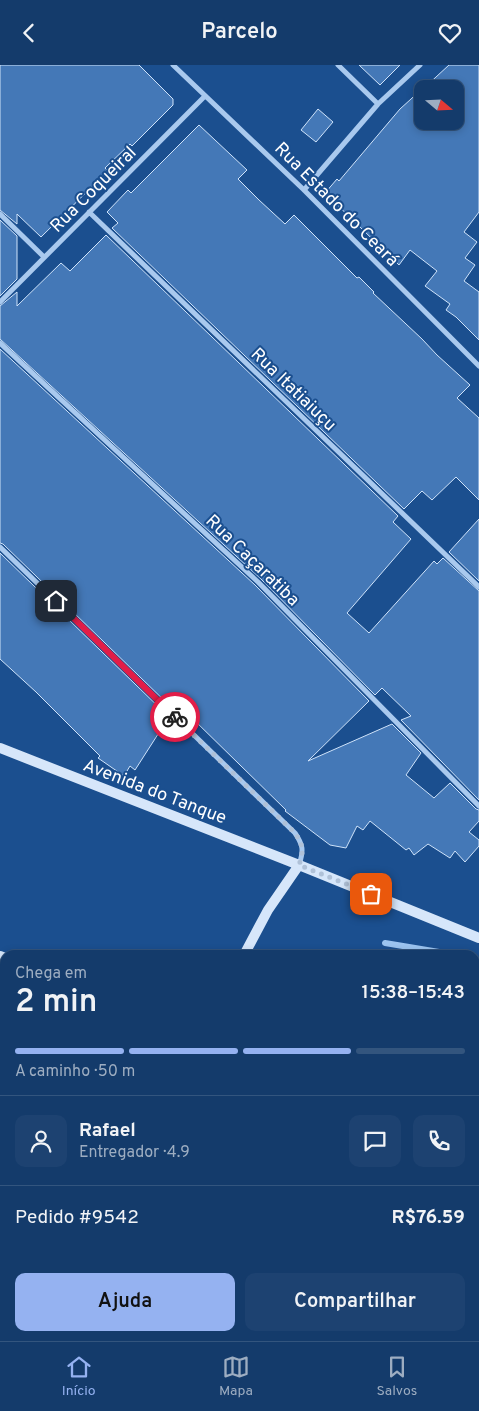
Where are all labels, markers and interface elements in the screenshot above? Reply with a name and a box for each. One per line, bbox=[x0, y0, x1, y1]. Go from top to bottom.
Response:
icon: back bbox=[15, 19, 43, 47]
text: Parcelo bbox=[201, 19, 278, 46]
icon: heart bbox=[436, 19, 464, 47]
north arrow bbox=[414, 80, 464, 130]
map controls bbox=[414, 80, 464, 130]
street label: Rua Estado do Ceará bbox=[269, 138, 403, 272]
street label: Rua Coqueiral bbox=[46, 142, 142, 238]
street label: Rua Itatiaiuçu bbox=[245, 343, 341, 437]
street label: Rua Caçaratiba bbox=[200, 510, 304, 612]
pin bbox=[35, 580, 77, 622]
icon: home bbox=[42, 587, 70, 615]
courier bbox=[150, 692, 200, 742]
icon: bike bbox=[161, 703, 189, 731]
street label: Avenida do Tanque bbox=[79, 754, 229, 830]
pin bbox=[350, 873, 392, 915]
icon: bag bbox=[357, 880, 385, 908]
text: Chega em bbox=[15, 964, 87, 984]
text: 15:38–15:43 bbox=[362, 981, 465, 1005]
text: 2 min bbox=[15, 983, 97, 1023]
text: A caminho · 50 m bbox=[15, 1062, 135, 1082]
button: person bbox=[15, 1115, 67, 1167]
button: chat bbox=[349, 1115, 401, 1167]
button: phone bbox=[413, 1115, 465, 1167]
text: Rafael bbox=[79, 1119, 136, 1143]
text: Entregador · 4.9 bbox=[79, 1143, 190, 1163]
text: Pedido #9542 bbox=[15, 1206, 139, 1230]
text: R$76.59 bbox=[392, 1206, 465, 1230]
button: Ajuda bbox=[15, 1273, 235, 1331]
button: Compartilhar bbox=[245, 1273, 465, 1331]
tab: Início bbox=[62, 1353, 96, 1400]
tab: Mapa bbox=[219, 1353, 253, 1400]
tab: Salvos bbox=[376, 1353, 417, 1400]

